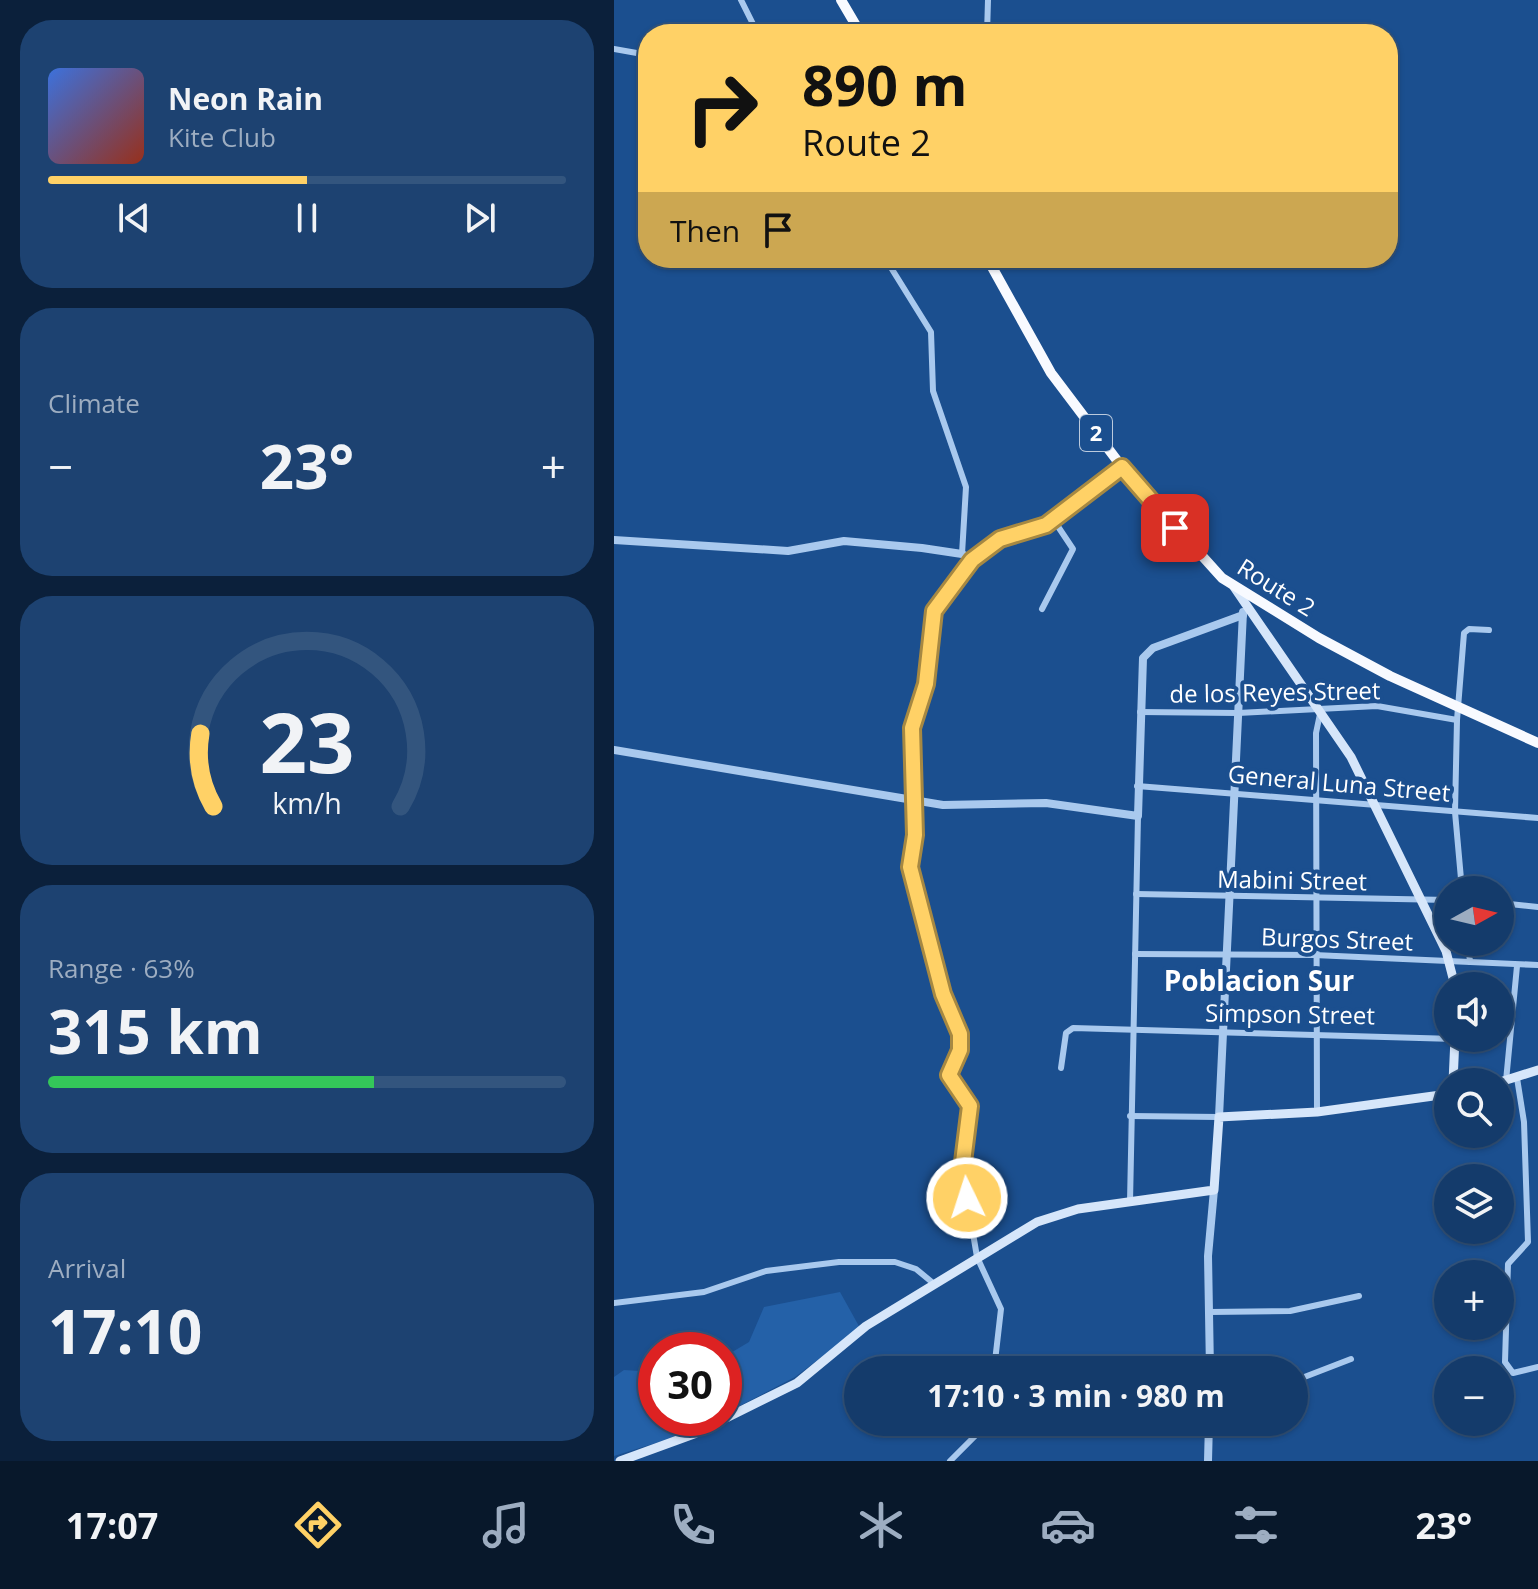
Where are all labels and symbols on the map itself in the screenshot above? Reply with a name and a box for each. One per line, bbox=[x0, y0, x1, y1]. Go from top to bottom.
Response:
road number: 2 bbox=[1080, 415, 1112, 451]
pin bbox=[1141, 494, 1209, 562]
street label: Route 2 bbox=[1232, 550, 1322, 623]
street label: de los Reyes Street bbox=[1169, 673, 1381, 710]
street label: General Luna Street bbox=[1227, 756, 1452, 809]
street label: Mabini Street bbox=[1217, 862, 1367, 897]
north arrow bbox=[1434, 876, 1514, 956]
street label: Burgos Street bbox=[1260, 919, 1414, 958]
district label: Poblacion Sur bbox=[1164, 961, 1355, 999]
street label: Simpson Street bbox=[1205, 996, 1375, 1031]
position arrow bbox=[925, 1156, 1009, 1240]
speed limit sign: 30 bbox=[638, 1332, 742, 1436]

